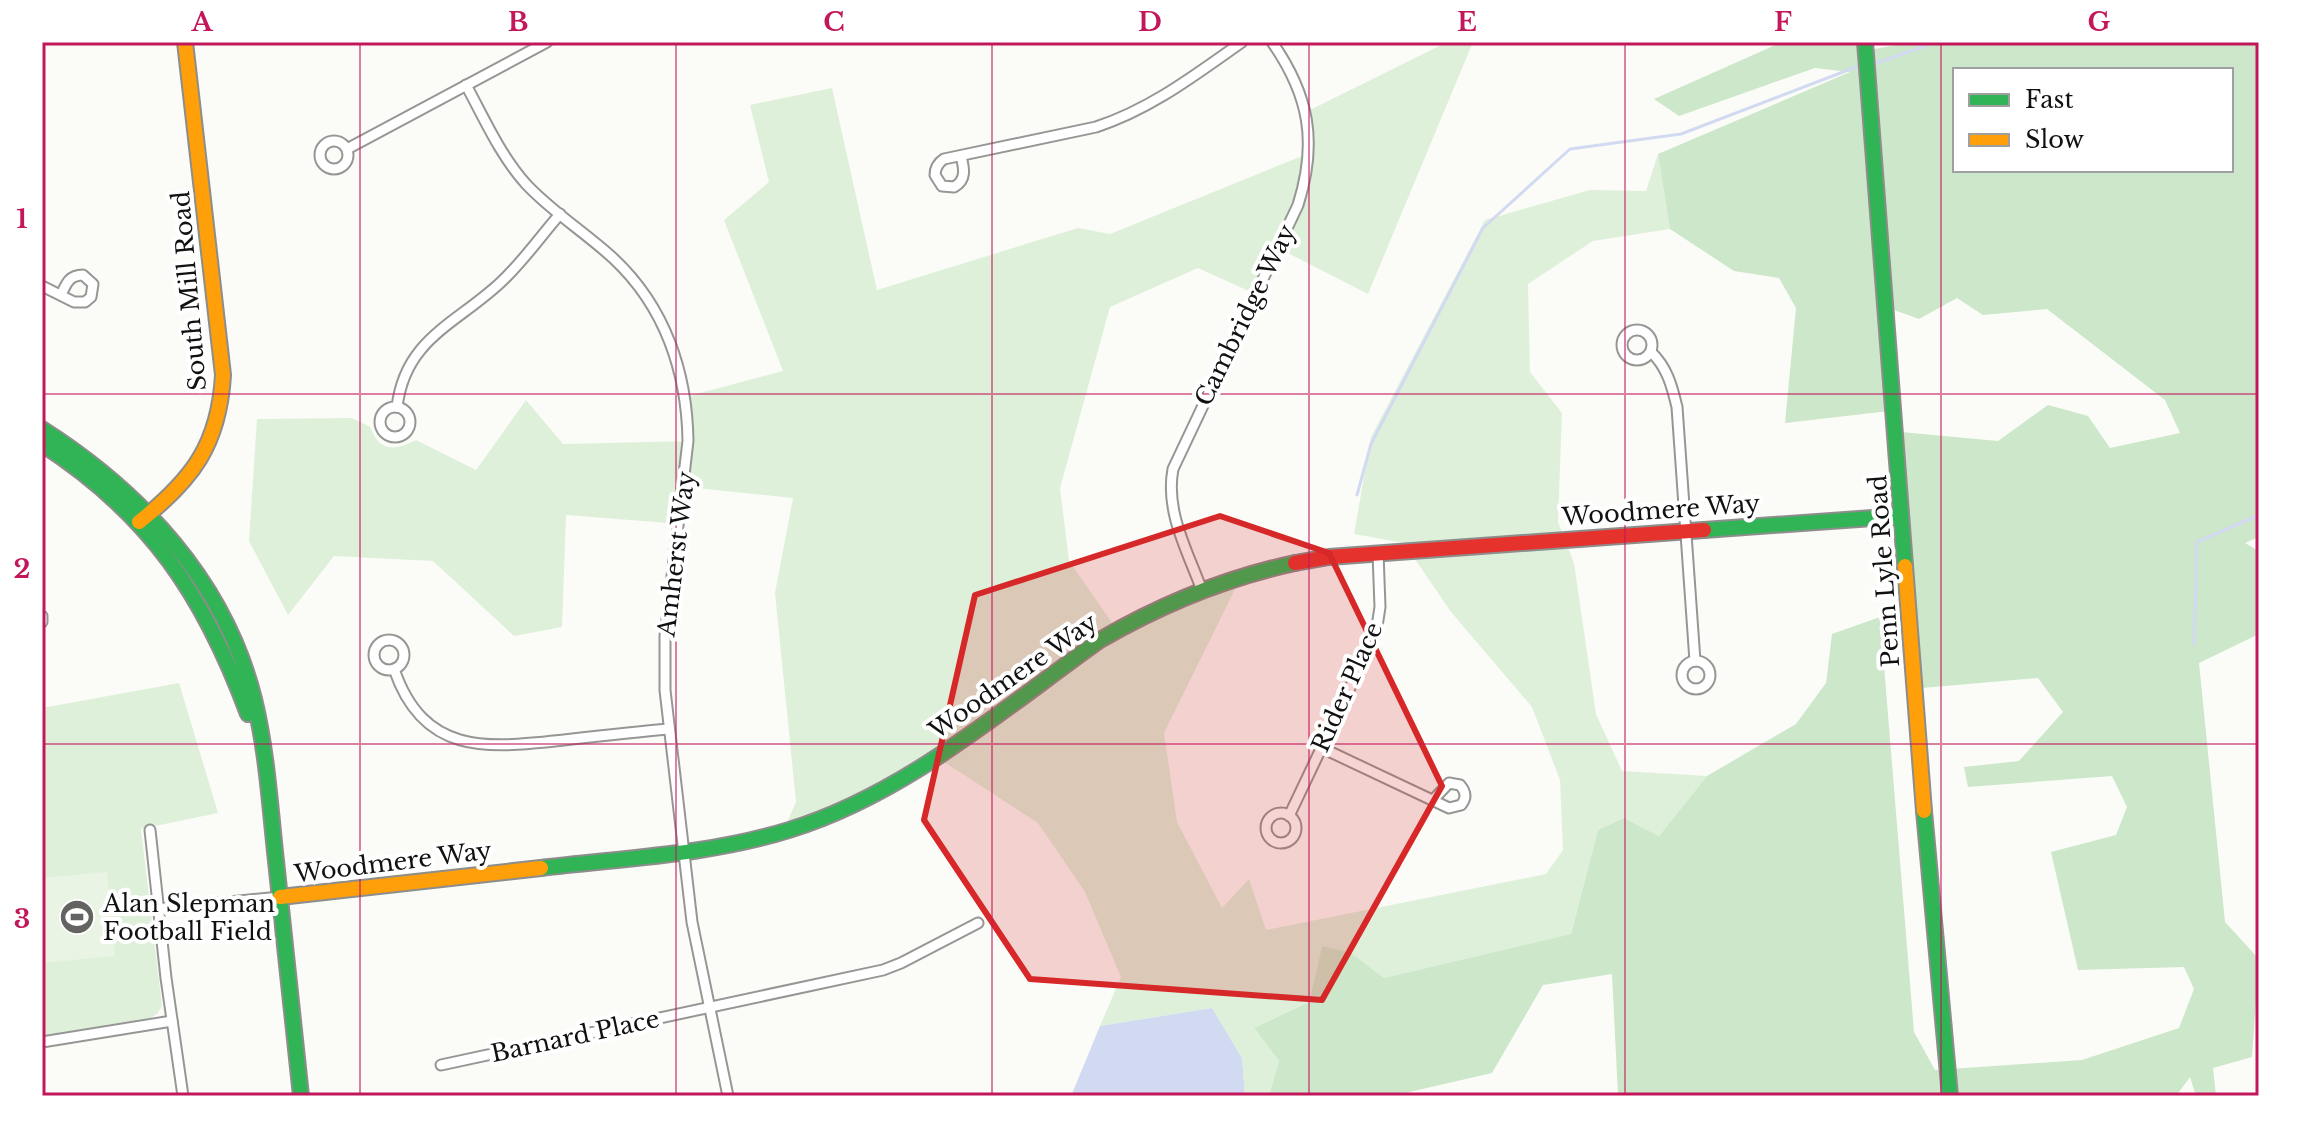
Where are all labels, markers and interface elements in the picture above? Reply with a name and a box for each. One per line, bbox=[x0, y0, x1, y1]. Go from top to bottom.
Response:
text: A bbox=[190, 6, 213, 38]
text: B bbox=[508, 6, 528, 38]
text: C bbox=[823, 6, 845, 38]
text: D bbox=[1138, 6, 1162, 38]
text: E bbox=[1457, 6, 1477, 38]
text: F bbox=[1774, 6, 1792, 38]
text: G bbox=[2088, 6, 2111, 38]
legend bbox=[1953, 68, 2233, 172]
text: Fast bbox=[2025, 85, 2073, 114]
text: Slow bbox=[2025, 125, 2084, 154]
street label: South Mill Road bbox=[166, 190, 212, 392]
text: 1 bbox=[16, 203, 28, 235]
street label: Cambridge Way bbox=[1189, 219, 1302, 410]
street label: Amherst Way bbox=[651, 469, 701, 639]
street label: Penn Lyle Road bbox=[1863, 474, 1905, 668]
street label: Woodmere Way bbox=[1560, 489, 1762, 531]
text: 2 bbox=[14, 553, 30, 585]
street label: Woodmere Way bbox=[923, 607, 1103, 745]
street label: Rider Place bbox=[1305, 618, 1389, 756]
street label: Woodmere Way bbox=[292, 835, 494, 889]
place label: Alan Slepman Football Field bbox=[102, 889, 275, 946]
sports icon: Alan Slepman Football Field bbox=[58, 898, 96, 936]
text: 3 bbox=[14, 903, 30, 935]
street label: Barnard Place bbox=[488, 1004, 662, 1068]

